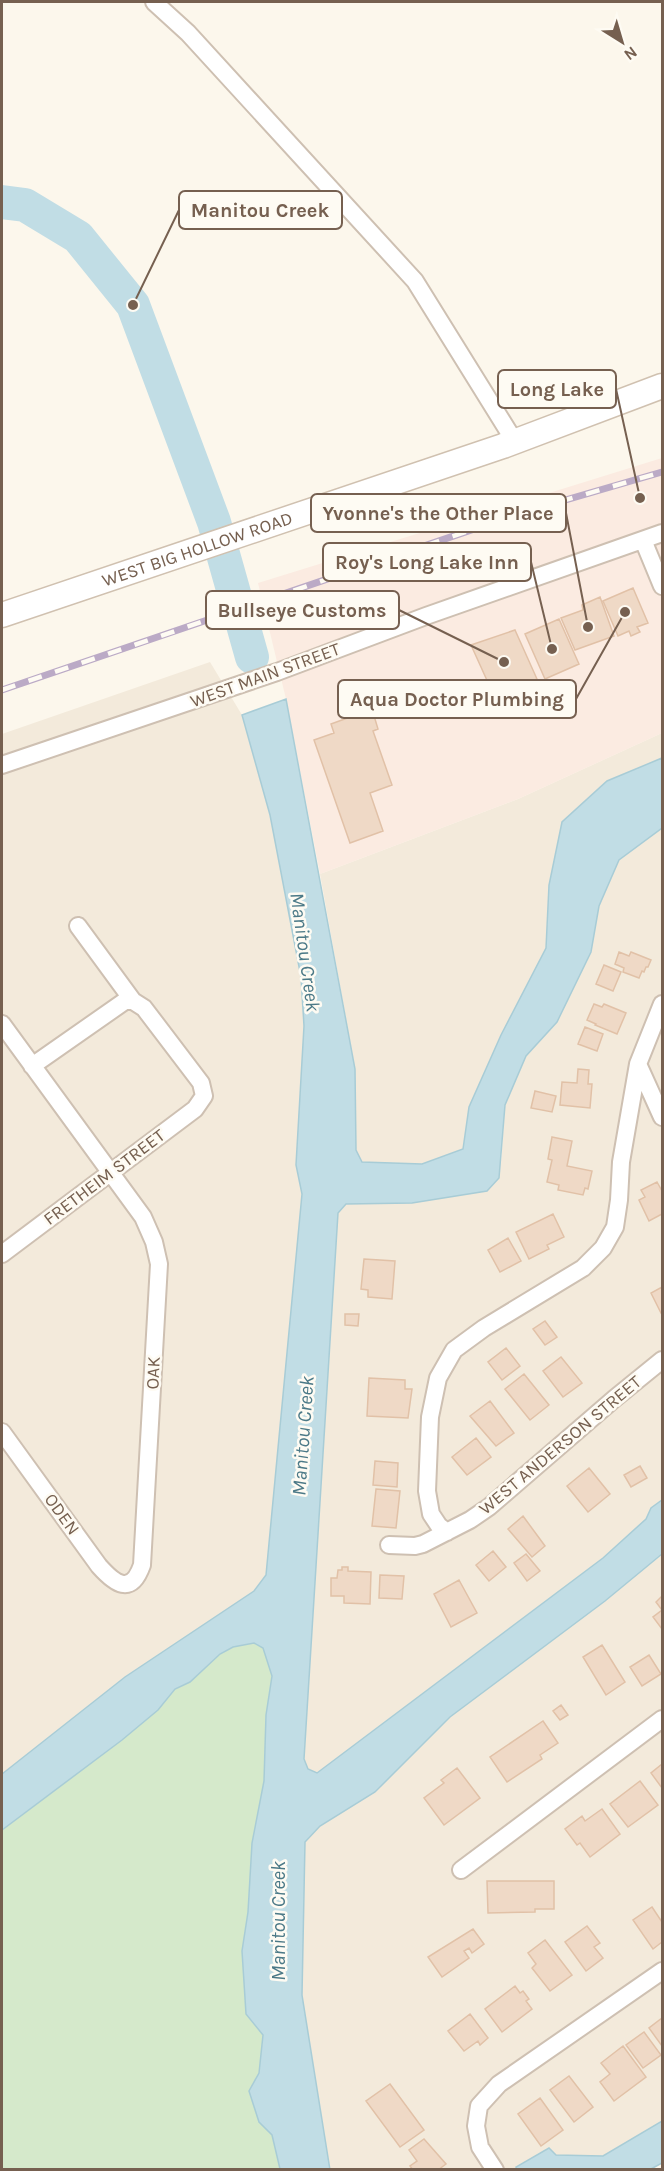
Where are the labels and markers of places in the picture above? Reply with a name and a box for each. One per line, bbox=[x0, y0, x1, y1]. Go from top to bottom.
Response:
callout: Manitou Creek bbox=[179, 191, 342, 229]
callout: Long Lake bbox=[498, 370, 616, 408]
callout: Yvonne's the Other Place bbox=[311, 494, 566, 532]
callout: Roy's Long Lake Inn bbox=[323, 543, 531, 581]
callout: Bullseye Customs bbox=[206, 591, 399, 629]
callout: Aqua Doctor Plumbing bbox=[338, 680, 576, 718]

